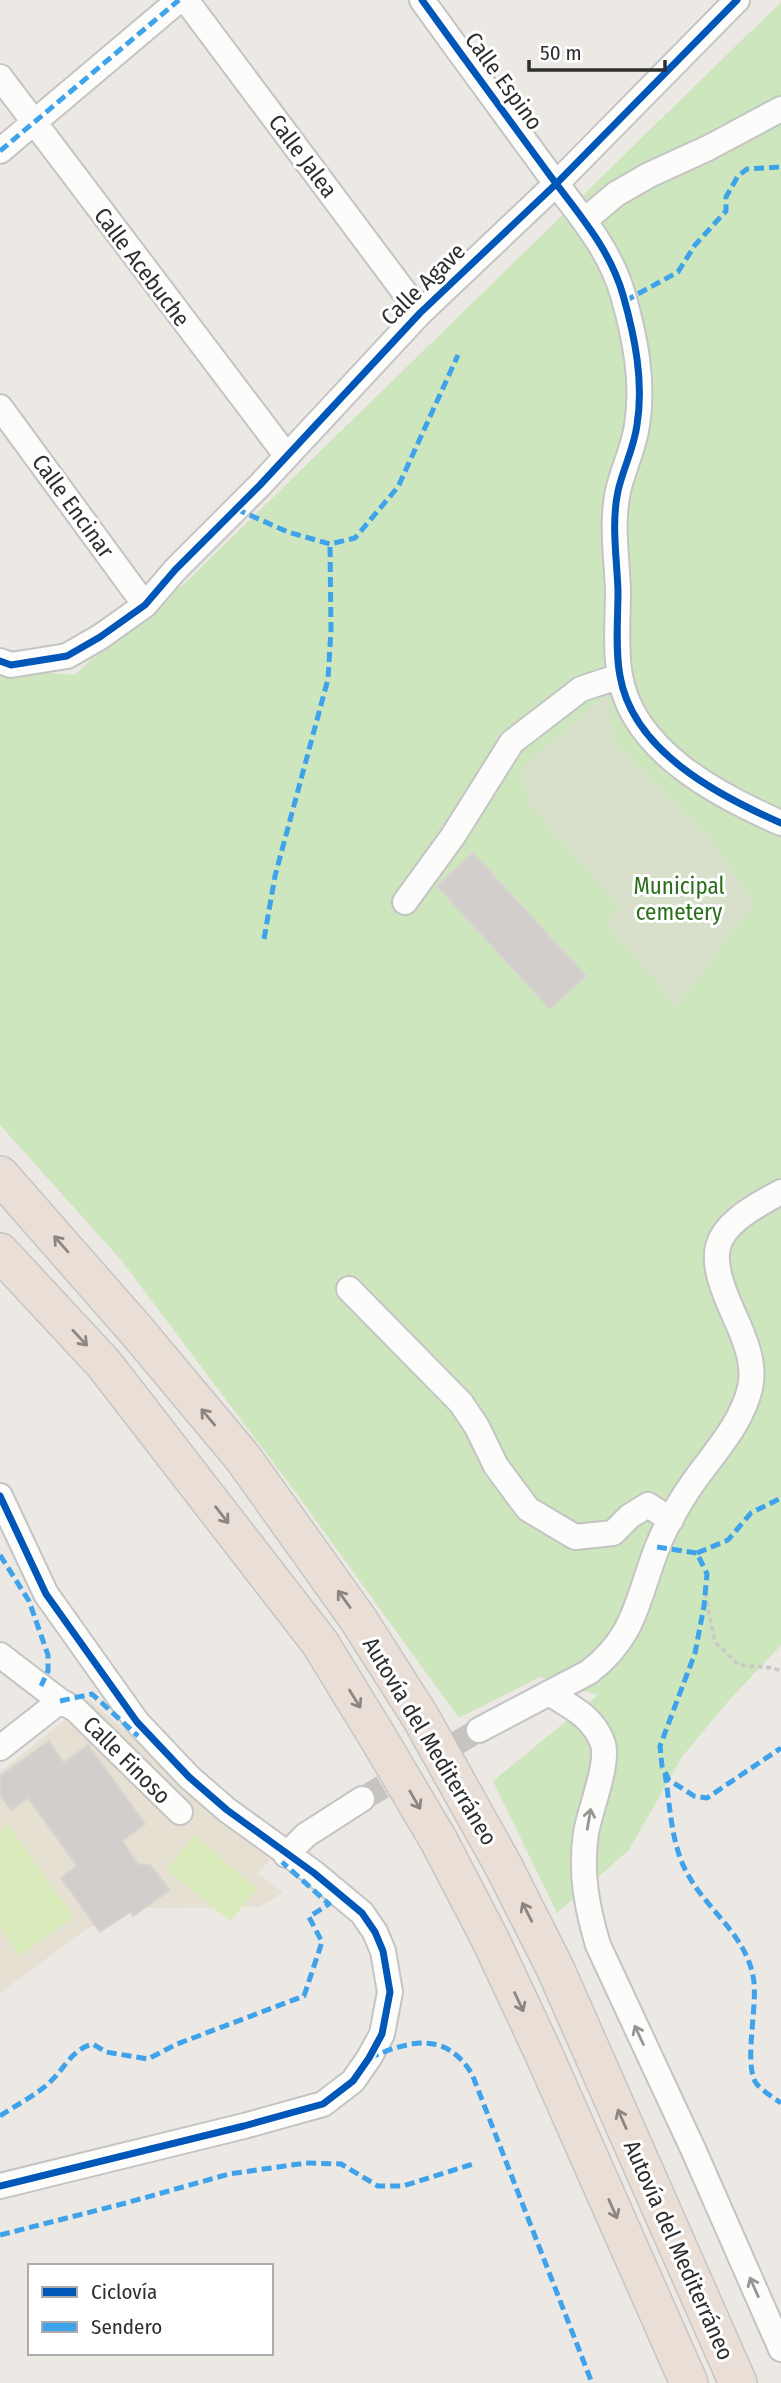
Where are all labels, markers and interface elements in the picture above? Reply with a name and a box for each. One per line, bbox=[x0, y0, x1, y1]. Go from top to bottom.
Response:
street label: Calle Espino bbox=[459, 27, 549, 135]
scale bar bbox=[529, 28, 666, 72]
text: 50 m bbox=[540, 40, 582, 66]
street label: Calle Jalea bbox=[263, 109, 343, 203]
street label: Calle Acebuche bbox=[88, 202, 196, 332]
street label: Calle Agave bbox=[375, 237, 471, 331]
street label: Calle Encinar bbox=[26, 449, 120, 563]
park label: Municipal cemetery bbox=[633, 872, 725, 926]
one-way arrow bbox=[52, 1236, 69, 1253]
one-way arrow bbox=[71, 1329, 88, 1346]
one-way arrow bbox=[201, 1408, 216, 1426]
one-way arrow bbox=[214, 1506, 229, 1524]
one-way arrow bbox=[337, 1590, 351, 1609]
street label: Autovía del Mediterráneo bbox=[357, 1632, 503, 1850]
one-way arrow bbox=[348, 1689, 362, 1709]
street label: Calle Finoso bbox=[77, 1710, 177, 1810]
one-way arrow bbox=[408, 1789, 422, 1809]
one-way arrow bbox=[582, 1808, 596, 1831]
one-way arrow bbox=[519, 1902, 533, 1923]
one-way arrow bbox=[513, 1991, 526, 2012]
one-way arrow bbox=[632, 2025, 645, 2046]
one-way arrow bbox=[615, 2108, 628, 2130]
street label: Autovía del Mediterráneo bbox=[618, 2136, 740, 2364]
one-way arrow bbox=[607, 2198, 620, 2219]
legend bbox=[28, 2264, 273, 2355]
one-way arrow bbox=[746, 2277, 759, 2298]
text: Ciclovía bbox=[91, 2279, 157, 2305]
text: Sendero bbox=[91, 2314, 162, 2340]

